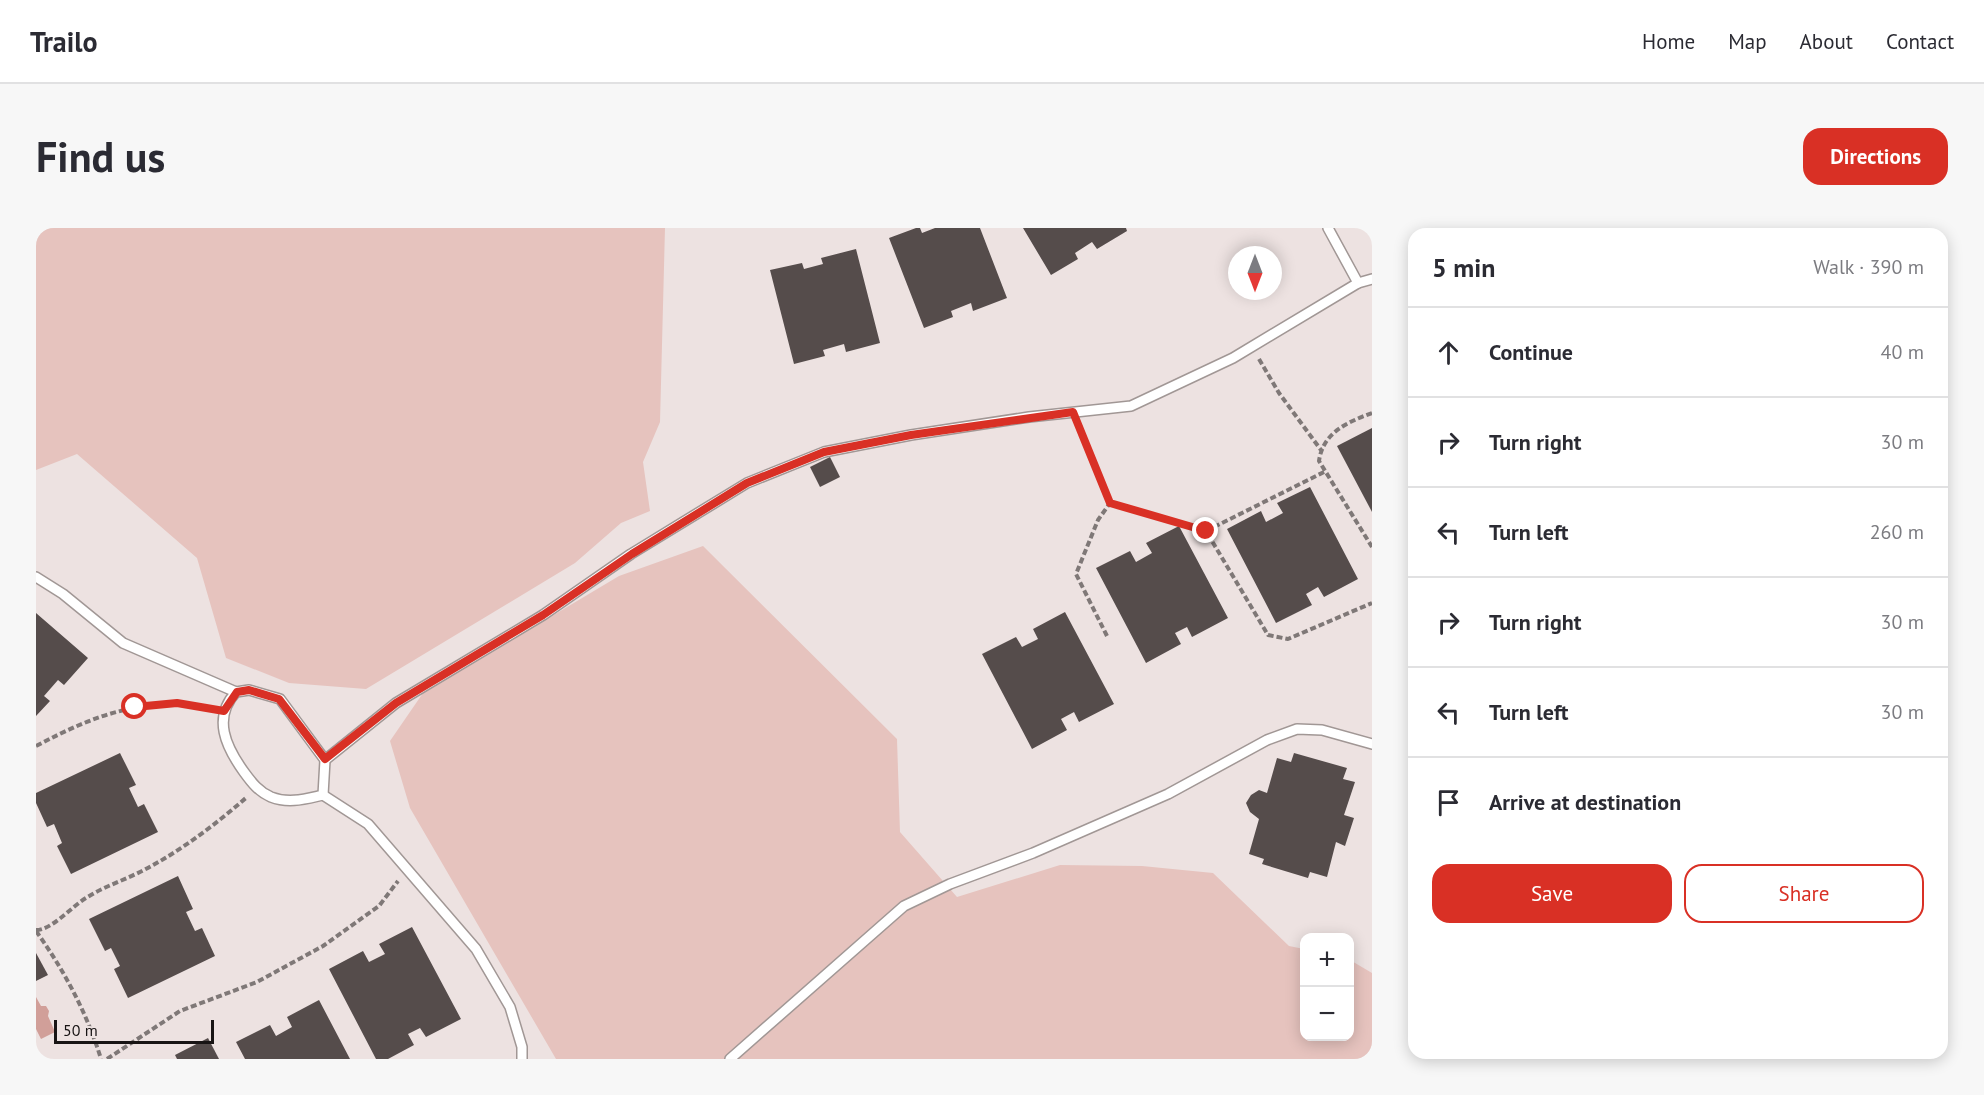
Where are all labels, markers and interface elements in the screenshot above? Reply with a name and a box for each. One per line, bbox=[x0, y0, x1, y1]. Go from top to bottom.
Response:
text: Trailo bbox=[30, 23, 97, 60]
text: Home bbox=[1642, 28, 1695, 55]
text: Map bbox=[1728, 28, 1767, 55]
text: About bbox=[1800, 28, 1853, 55]
text: Contact bbox=[1886, 28, 1954, 55]
button: Directions bbox=[1803, 128, 1948, 185]
text: Find us bbox=[36, 129, 165, 184]
north arrow bbox=[1228, 246, 1282, 300]
text: 5 min bbox=[1432, 251, 1495, 284]
text: Walk · 390 m bbox=[1813, 254, 1924, 280]
icon: ahead bbox=[1432, 336, 1465, 369]
text: Continue bbox=[1489, 338, 1573, 366]
text: 40 m bbox=[1881, 339, 1924, 365]
icon: right bbox=[1432, 426, 1465, 459]
text: Turn right bbox=[1489, 428, 1581, 456]
text: 30 m bbox=[1881, 429, 1924, 455]
icon: left bbox=[1432, 516, 1465, 549]
route end bbox=[1192, 517, 1218, 543]
text: Turn left bbox=[1489, 518, 1569, 546]
text: 260 m bbox=[1870, 519, 1924, 545]
icon: right bbox=[1432, 606, 1465, 639]
text: Turn right bbox=[1489, 608, 1581, 636]
text: 30 m bbox=[1881, 609, 1924, 635]
route start bbox=[121, 693, 147, 719]
icon: left bbox=[1432, 696, 1465, 729]
text: Turn left bbox=[1489, 698, 1569, 726]
text: 30 m bbox=[1881, 699, 1924, 725]
icon: arrive bbox=[1432, 786, 1465, 819]
text: Arrive at destination bbox=[1489, 788, 1681, 816]
button: Save bbox=[1432, 864, 1672, 923]
button: Share bbox=[1684, 864, 1924, 923]
map controls bbox=[1300, 933, 1354, 1041]
button: + bbox=[1300, 933, 1354, 987]
button: − bbox=[1300, 987, 1354, 1041]
scale bar bbox=[54, 1017, 214, 1044]
text: 50 m bbox=[63, 1020, 98, 1040]

